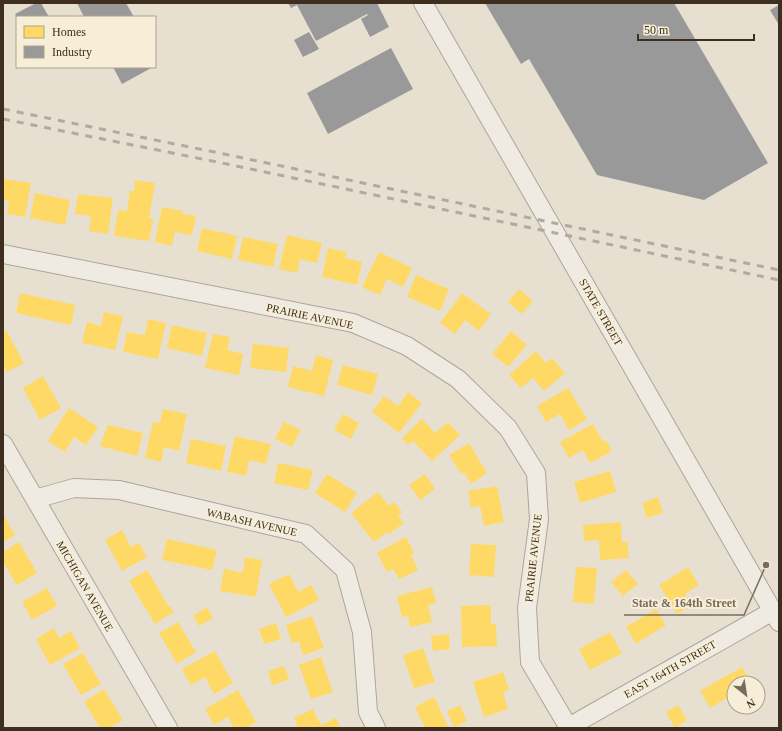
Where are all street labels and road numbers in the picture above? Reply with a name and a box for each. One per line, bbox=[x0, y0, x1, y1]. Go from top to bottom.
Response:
street label: STATE STREET bbox=[577, 276, 625, 348]
street label: PRAIRIE AVENUE bbox=[265, 301, 355, 331]
street label: WABASH AVENUE bbox=[206, 506, 299, 538]
street label: PRAIRIE AVENUE bbox=[522, 513, 544, 603]
street label: MICHIGAN AVENUE bbox=[54, 539, 116, 633]
street label: EAST 164TH STREET bbox=[622, 638, 718, 700]

